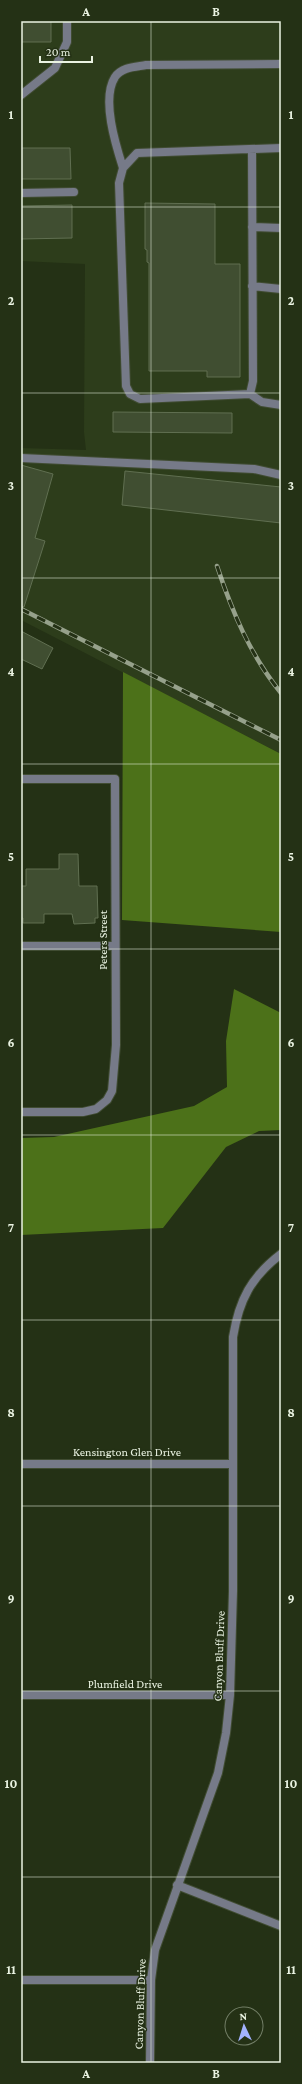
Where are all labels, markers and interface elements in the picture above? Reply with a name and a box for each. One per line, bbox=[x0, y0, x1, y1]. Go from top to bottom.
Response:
text: A bbox=[81, 4, 90, 19]
text: B bbox=[212, 4, 220, 19]
scale bar bbox=[40, 38, 92, 64]
text: 20 m bbox=[46, 45, 71, 59]
text: 1 bbox=[9, 107, 14, 122]
text: 1 bbox=[289, 107, 294, 122]
text: 2 bbox=[8, 293, 15, 308]
text: 2 bbox=[288, 293, 295, 308]
text: 3 bbox=[8, 478, 14, 493]
text: 3 bbox=[288, 478, 294, 493]
text: 4 bbox=[7, 664, 15, 679]
text: 4 bbox=[287, 664, 295, 679]
text: 5 bbox=[8, 849, 14, 864]
text: 5 bbox=[288, 849, 294, 864]
street label: Peters Street bbox=[96, 909, 110, 970]
text: 6 bbox=[7, 1035, 15, 1050]
text: 6 bbox=[287, 1035, 295, 1050]
text: 7 bbox=[8, 1220, 14, 1235]
text: 7 bbox=[288, 1220, 294, 1235]
text: 8 bbox=[7, 1405, 15, 1420]
text: 8 bbox=[287, 1405, 295, 1420]
street label: Kensington Glen Drive bbox=[73, 1445, 181, 1459]
text: 9 bbox=[7, 1591, 15, 1606]
text: 9 bbox=[287, 1591, 295, 1606]
street label: Canyon Bluff Drive bbox=[210, 1610, 228, 1702]
street label: Plumfield Drive bbox=[88, 1677, 162, 1691]
text: 10 bbox=[5, 1776, 17, 1791]
text: 10 bbox=[285, 1776, 297, 1791]
street label: Canyon Bluff Drive bbox=[131, 1958, 149, 2050]
text: 11 bbox=[6, 1962, 16, 1977]
text: 11 bbox=[286, 1962, 296, 1977]
north arrow bbox=[224, 2006, 264, 2046]
text: N bbox=[239, 2010, 248, 2022]
text: A bbox=[81, 2066, 90, 2081]
text: B bbox=[212, 2066, 220, 2081]

